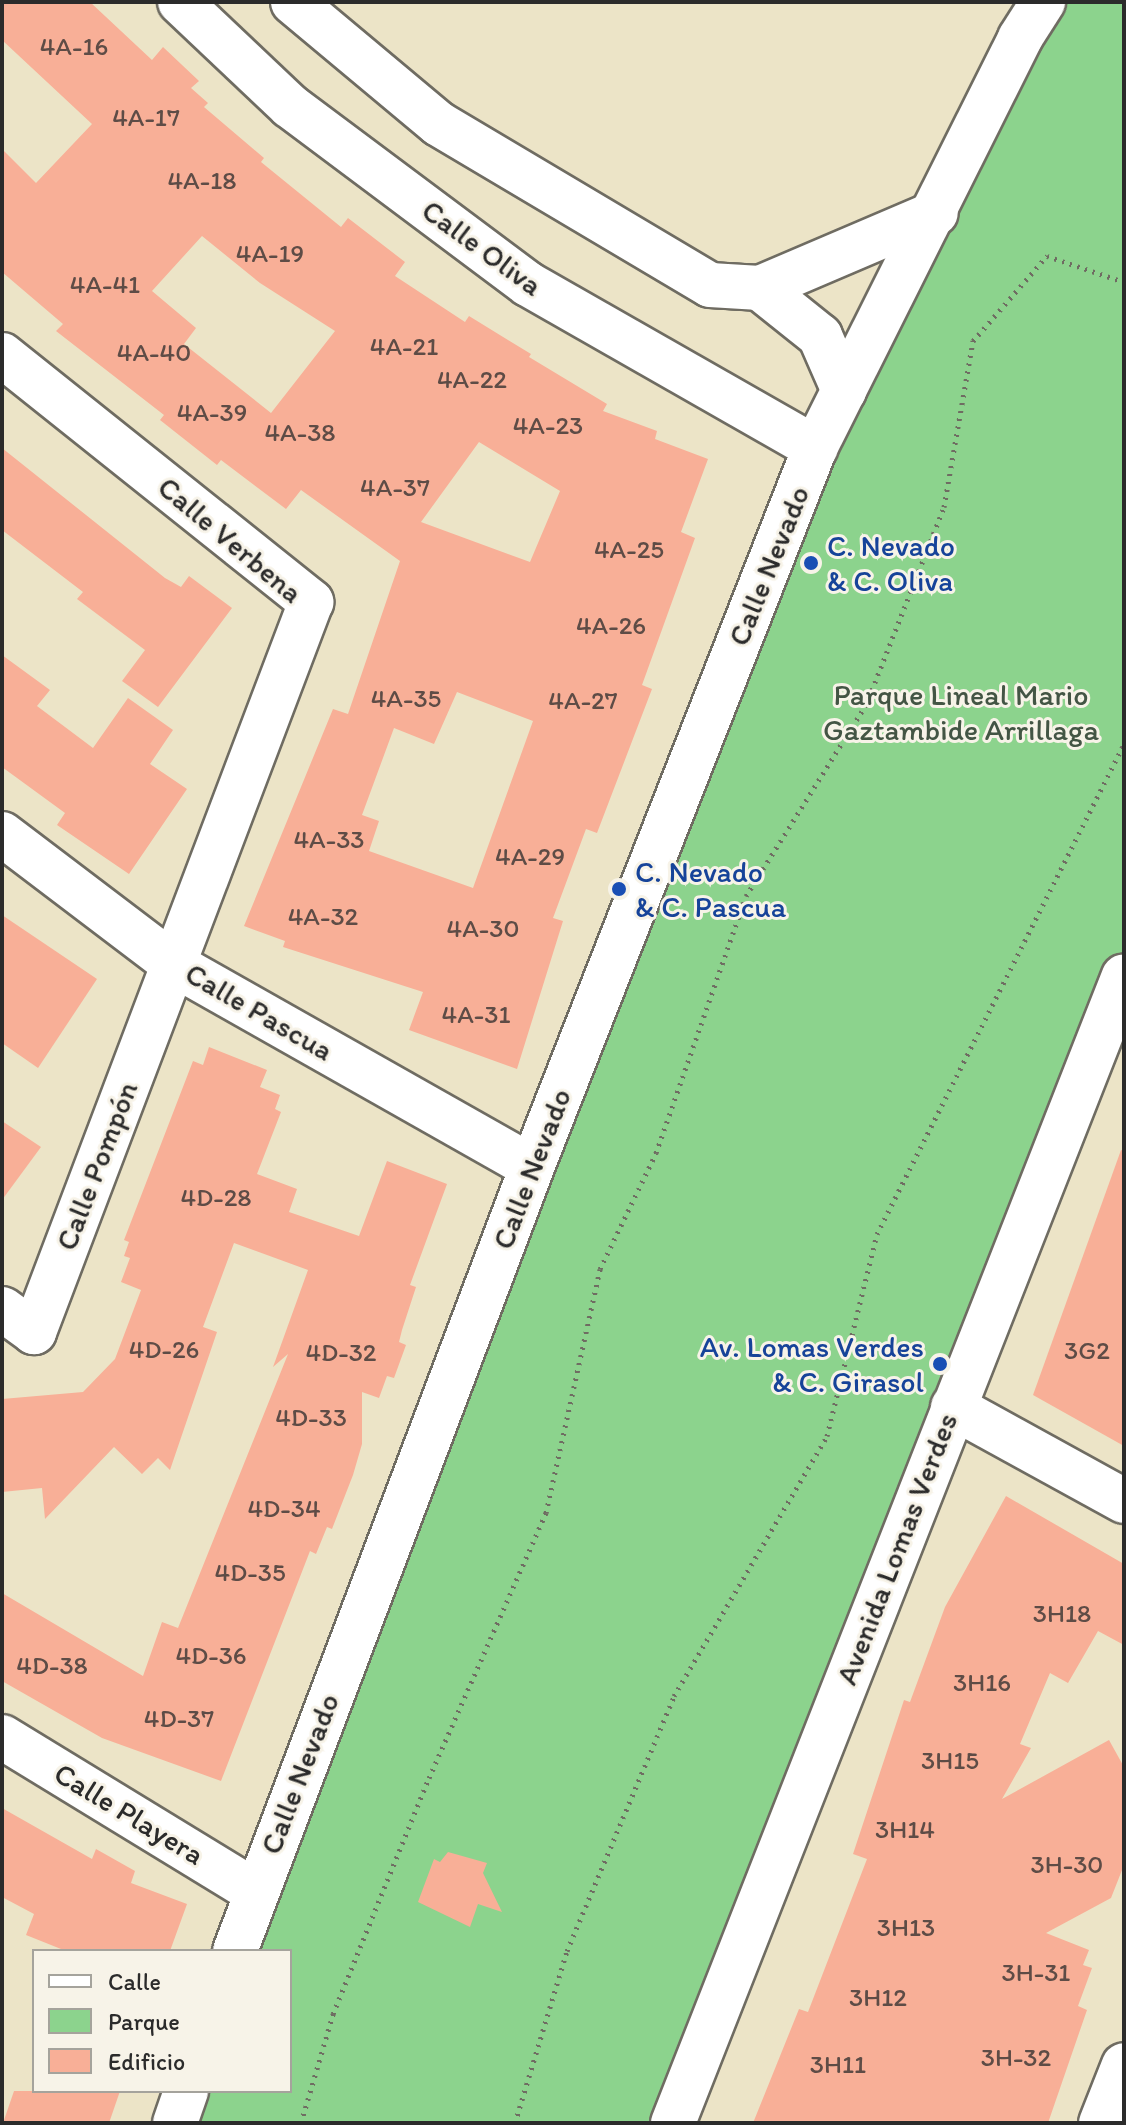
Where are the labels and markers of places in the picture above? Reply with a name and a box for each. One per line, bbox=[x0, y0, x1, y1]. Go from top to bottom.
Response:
place label: C. Nevado & C. Oliva bbox=[827, 528, 955, 598]
marker: C. Nevado & C. Oliva bbox=[802, 554, 820, 572]
place label: C. Nevado & C. Pascua bbox=[635, 854, 785, 924]
marker: C. Nevado & C. Pascua bbox=[610, 880, 628, 898]
place label: Av. Lomas Verdes & C. Girasol bbox=[700, 1329, 924, 1400]
marker: Av. Lomas Verdes & C. Girasol bbox=[931, 1355, 949, 1373]

